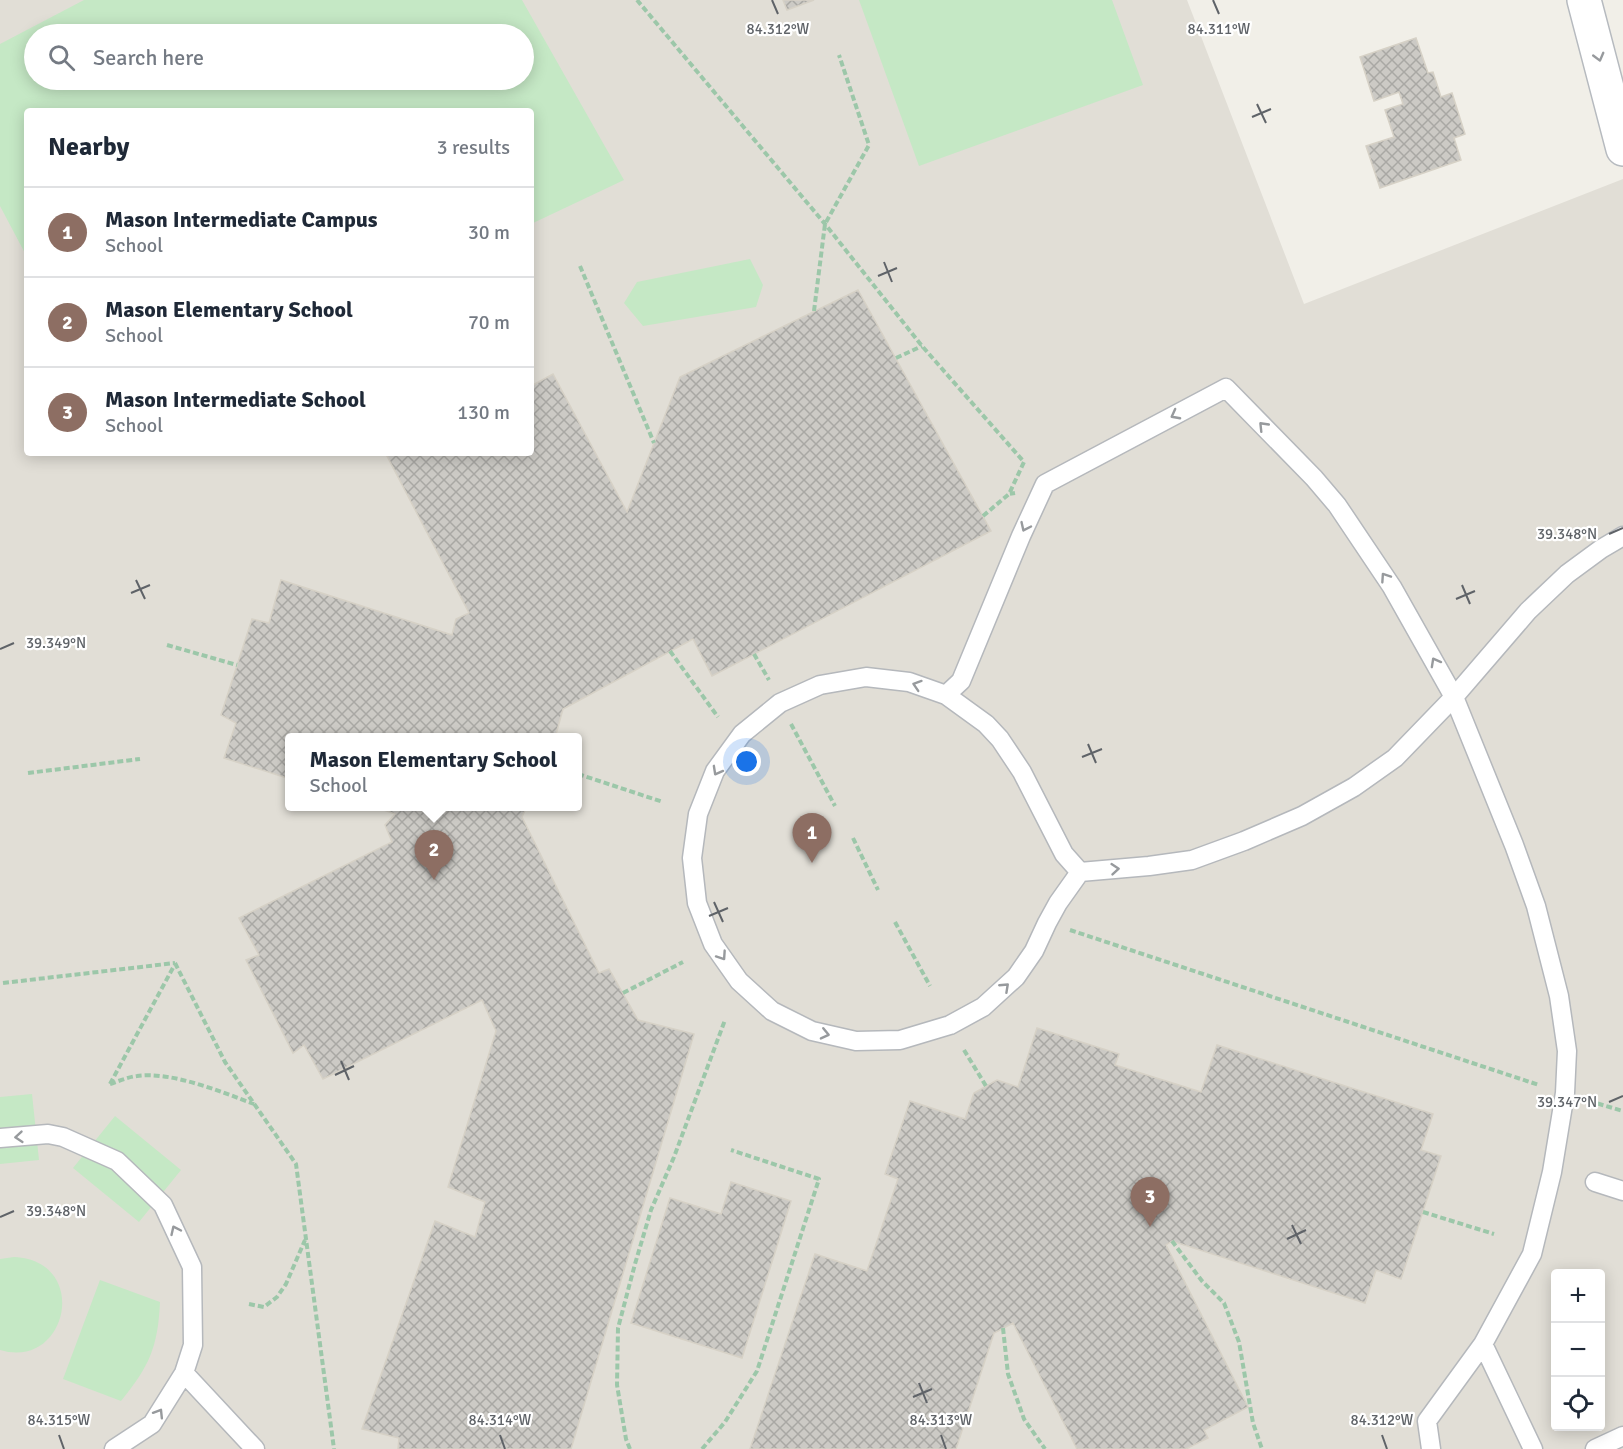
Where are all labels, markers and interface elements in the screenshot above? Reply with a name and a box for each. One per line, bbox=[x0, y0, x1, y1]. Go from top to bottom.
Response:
text: 84.312°W bbox=[747, 20, 810, 38]
text: 84.311°W bbox=[1188, 20, 1251, 38]
search box bbox=[24, 24, 534, 90]
icon: search bbox=[45, 41, 78, 74]
text: Search here bbox=[93, 44, 204, 71]
one-way arrow bbox=[1592, 51, 1604, 61]
text: Nearby bbox=[48, 131, 129, 163]
text: 3 results bbox=[437, 135, 510, 160]
text: Mason Intermediate Campus bbox=[105, 206, 378, 233]
text: 1 bbox=[62, 220, 73, 245]
text: 30 m bbox=[468, 220, 510, 245]
text: School bbox=[105, 233, 163, 258]
text: Mason Elementary School bbox=[105, 296, 353, 323]
text: 2 bbox=[62, 310, 73, 335]
text: 70 m bbox=[468, 310, 510, 335]
text: School bbox=[105, 323, 163, 348]
text: Mason Intermediate School bbox=[105, 386, 366, 413]
text: 3 bbox=[62, 400, 73, 425]
text: 130 m bbox=[457, 400, 510, 425]
one-way arrow bbox=[1170, 408, 1181, 419]
text: School bbox=[105, 413, 163, 438]
one-way arrow bbox=[1259, 422, 1270, 432]
one-way arrow bbox=[1020, 521, 1032, 532]
text: 39.348°N bbox=[1537, 525, 1597, 543]
one-way arrow bbox=[1382, 572, 1393, 583]
text: 39.349°N bbox=[26, 634, 86, 652]
one-way arrow bbox=[1431, 658, 1442, 668]
one-way arrow bbox=[912, 680, 923, 693]
popup bbox=[285, 733, 582, 811]
text: Mason Elementary School bbox=[310, 746, 557, 773]
your location bbox=[732, 747, 761, 776]
one-way arrow bbox=[712, 765, 724, 776]
text: School bbox=[310, 773, 368, 798]
pin: 1 bbox=[792, 814, 832, 863]
pin: 2 bbox=[414, 830, 454, 880]
one-way arrow bbox=[1110, 863, 1119, 876]
one-way arrow bbox=[714, 950, 725, 961]
one-way arrow bbox=[998, 983, 1008, 994]
one-way arrow bbox=[820, 1027, 830, 1040]
text: 39.347°N bbox=[1537, 1093, 1597, 1111]
one-way arrow bbox=[14, 1130, 23, 1143]
pin: 3 bbox=[1130, 1178, 1170, 1227]
text: 39.348°N bbox=[26, 1202, 86, 1220]
one-way arrow bbox=[170, 1225, 182, 1236]
map controls bbox=[1551, 1269, 1605, 1431]
button: + bbox=[1551, 1269, 1605, 1323]
button: − bbox=[1551, 1323, 1605, 1377]
button: locate bbox=[1551, 1377, 1605, 1431]
one-way arrow bbox=[152, 1409, 164, 1419]
text: 84.315°W bbox=[28, 1411, 91, 1429]
text: 84.314°W bbox=[469, 1411, 532, 1429]
text: 84.313°W bbox=[910, 1411, 973, 1429]
text: 84.312°W bbox=[1351, 1411, 1414, 1429]

